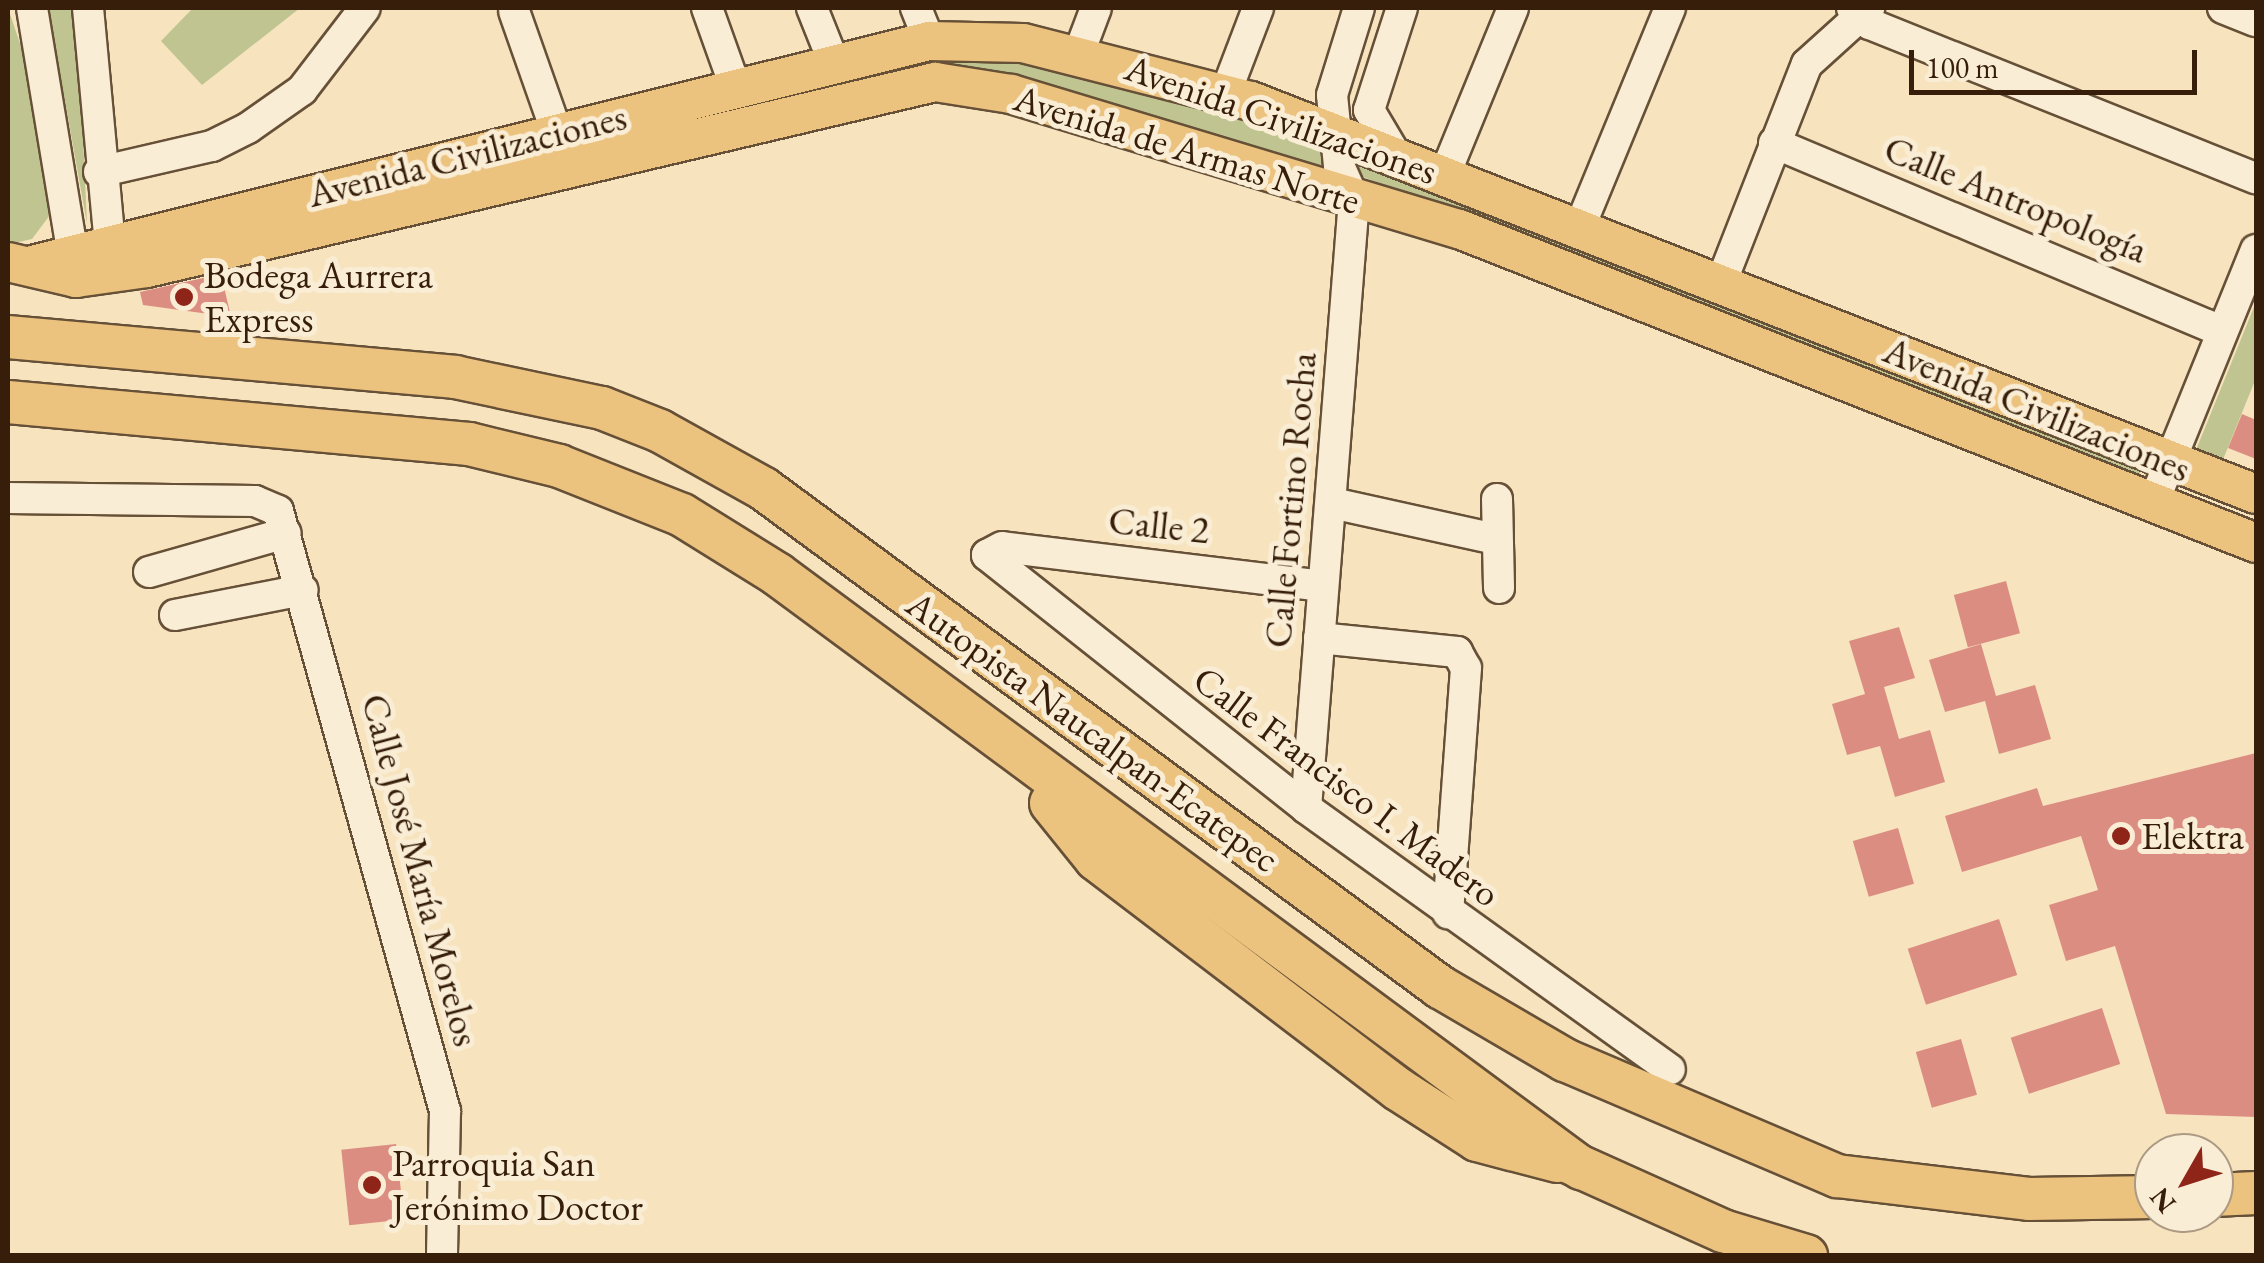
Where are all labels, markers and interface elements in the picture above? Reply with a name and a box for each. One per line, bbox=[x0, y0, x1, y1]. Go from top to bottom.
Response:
scale bar bbox=[1914, 30, 2202, 92]
street label: Avenida Civilizaciones bbox=[1119, 44, 1443, 194]
text: 100 m bbox=[1926, 48, 1999, 87]
street label: Avenida de Armas Norte bbox=[1009, 75, 1365, 223]
street label: Avenida Civilizaciones bbox=[303, 93, 631, 217]
street label: Calle Antropología bbox=[1878, 126, 2154, 272]
place label: Bodega Aurrera Express bbox=[204, 252, 433, 342]
marker: Bodega Aurrera Express bbox=[173, 286, 195, 308]
street label: Avenida Civilizaciones bbox=[1877, 327, 2197, 491]
street label: Calle Fortino Rocha bbox=[1254, 350, 1326, 650]
street label: Calle 2 bbox=[1106, 497, 1212, 553]
street label: Autopista Naucalpan-Ecatepec bbox=[898, 581, 1288, 881]
street label: Calle Francisco I. Madero bbox=[1185, 656, 1509, 916]
street label: Calle José María Morelos bbox=[352, 689, 490, 1051]
place label: Elektra bbox=[2141, 813, 2244, 859]
marker: Elektra bbox=[2110, 825, 2132, 847]
north arrow bbox=[2134, 1133, 2234, 1233]
place label: Parroquia San Jerónimo Doctor bbox=[392, 1140, 643, 1230]
marker: Parroquia San Jerónimo Doctor bbox=[361, 1174, 383, 1196]
text: N bbox=[2141, 1180, 2183, 1221]

